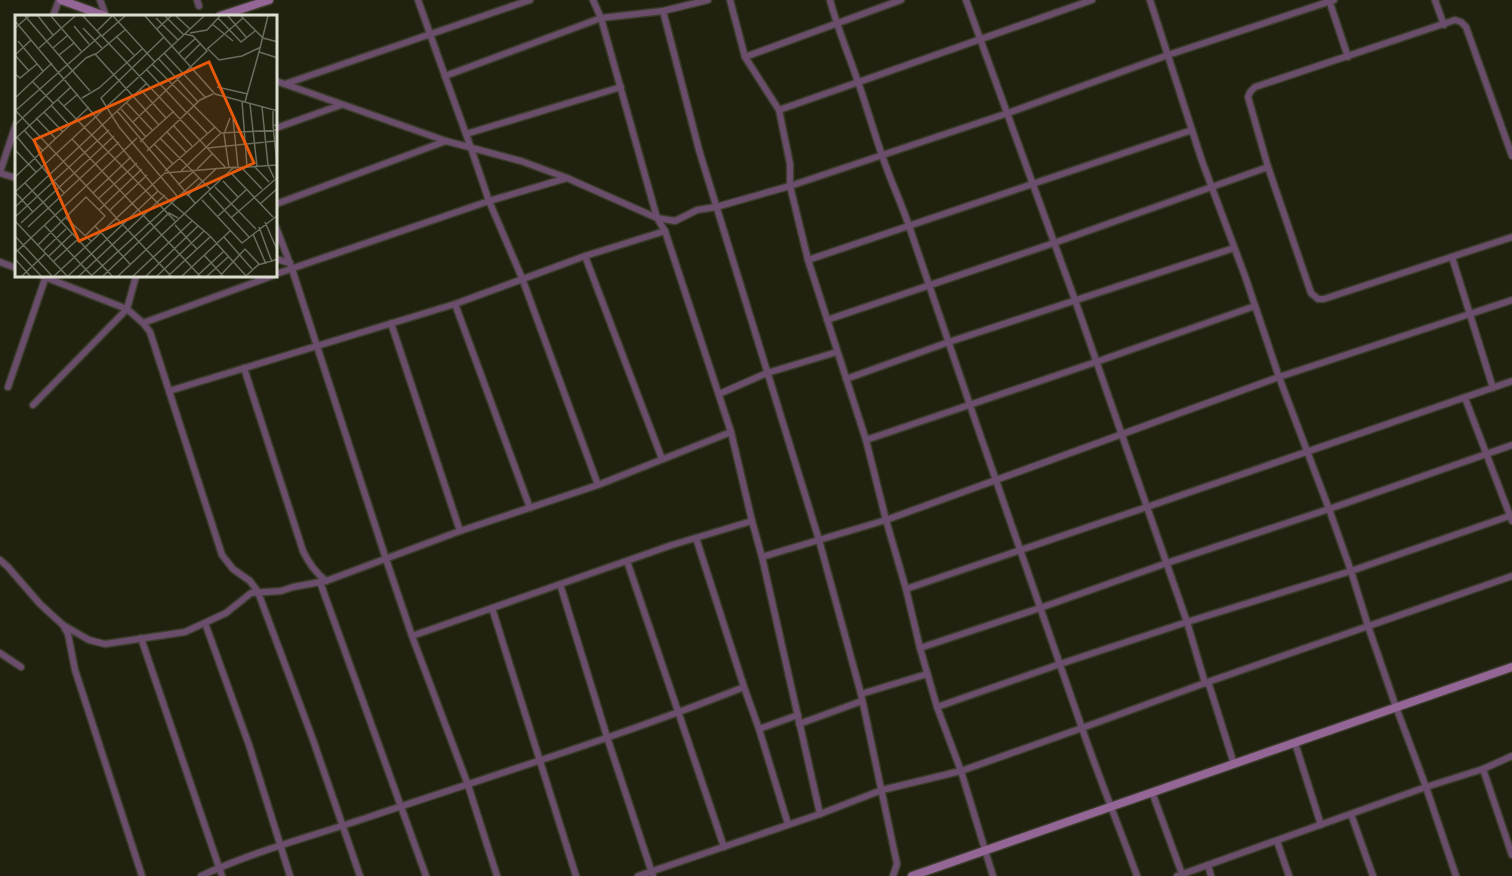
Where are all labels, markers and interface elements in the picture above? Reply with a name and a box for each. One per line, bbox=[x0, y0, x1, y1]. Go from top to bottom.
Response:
inset map bbox=[15, 15, 278, 278]

